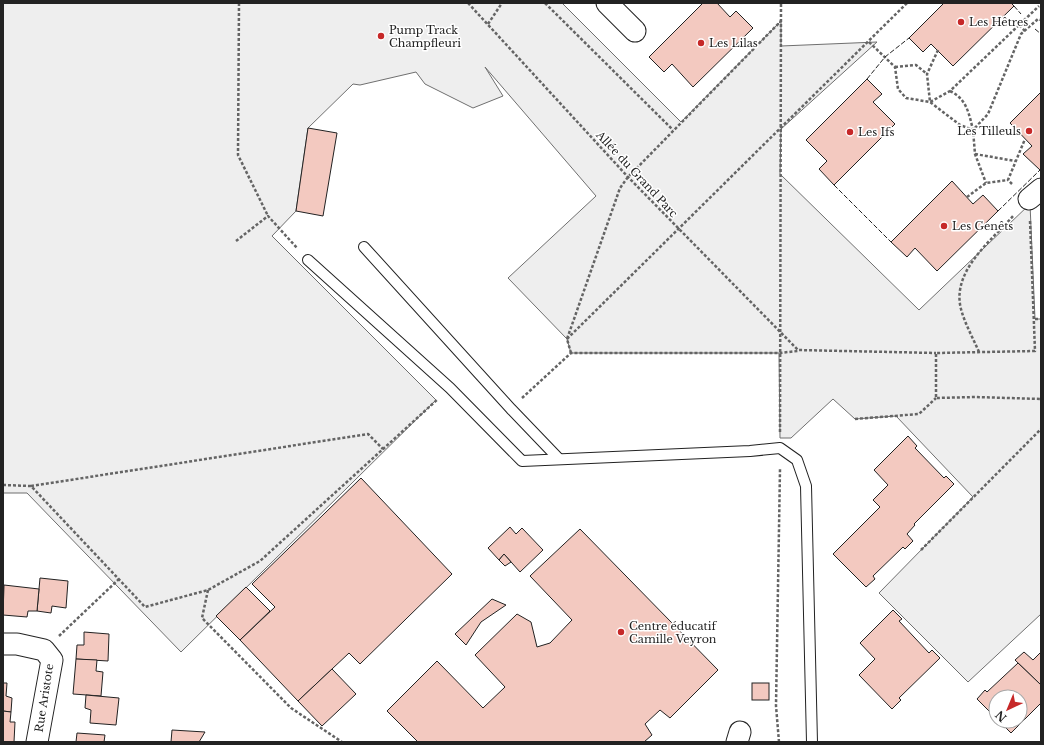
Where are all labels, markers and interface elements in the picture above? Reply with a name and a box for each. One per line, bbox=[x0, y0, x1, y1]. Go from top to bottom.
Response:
place label: Les Hêtres bbox=[969, 15, 1028, 29]
marker: Les Hêtres bbox=[956, 17, 966, 27]
place label: Pump Track Champfleuri bbox=[389, 23, 461, 50]
marker: Pump Track Champfleuri bbox=[376, 31, 386, 41]
place label: Les Lilas bbox=[709, 36, 758, 50]
marker: Les Lilas bbox=[696, 38, 706, 48]
place label: Les Tilleuls bbox=[957, 124, 1021, 138]
place label: Les Ifs bbox=[858, 125, 895, 139]
marker: Les Tilleuls bbox=[1024, 126, 1034, 136]
street label: Allée du Grand Parc bbox=[593, 127, 681, 220]
marker: Les Ifs bbox=[845, 127, 855, 137]
place label: Les Genêts bbox=[952, 219, 1013, 233]
marker: Les Genêts bbox=[939, 221, 949, 231]
place label: Centre éducatif Camille Veyron bbox=[629, 619, 717, 646]
marker: Centre éducatif Camille Veyron bbox=[616, 627, 626, 637]
street label: Rue Aristote bbox=[32, 663, 56, 733]
north arrow bbox=[988, 689, 1028, 729]
text: N bbox=[992, 707, 1010, 725]

